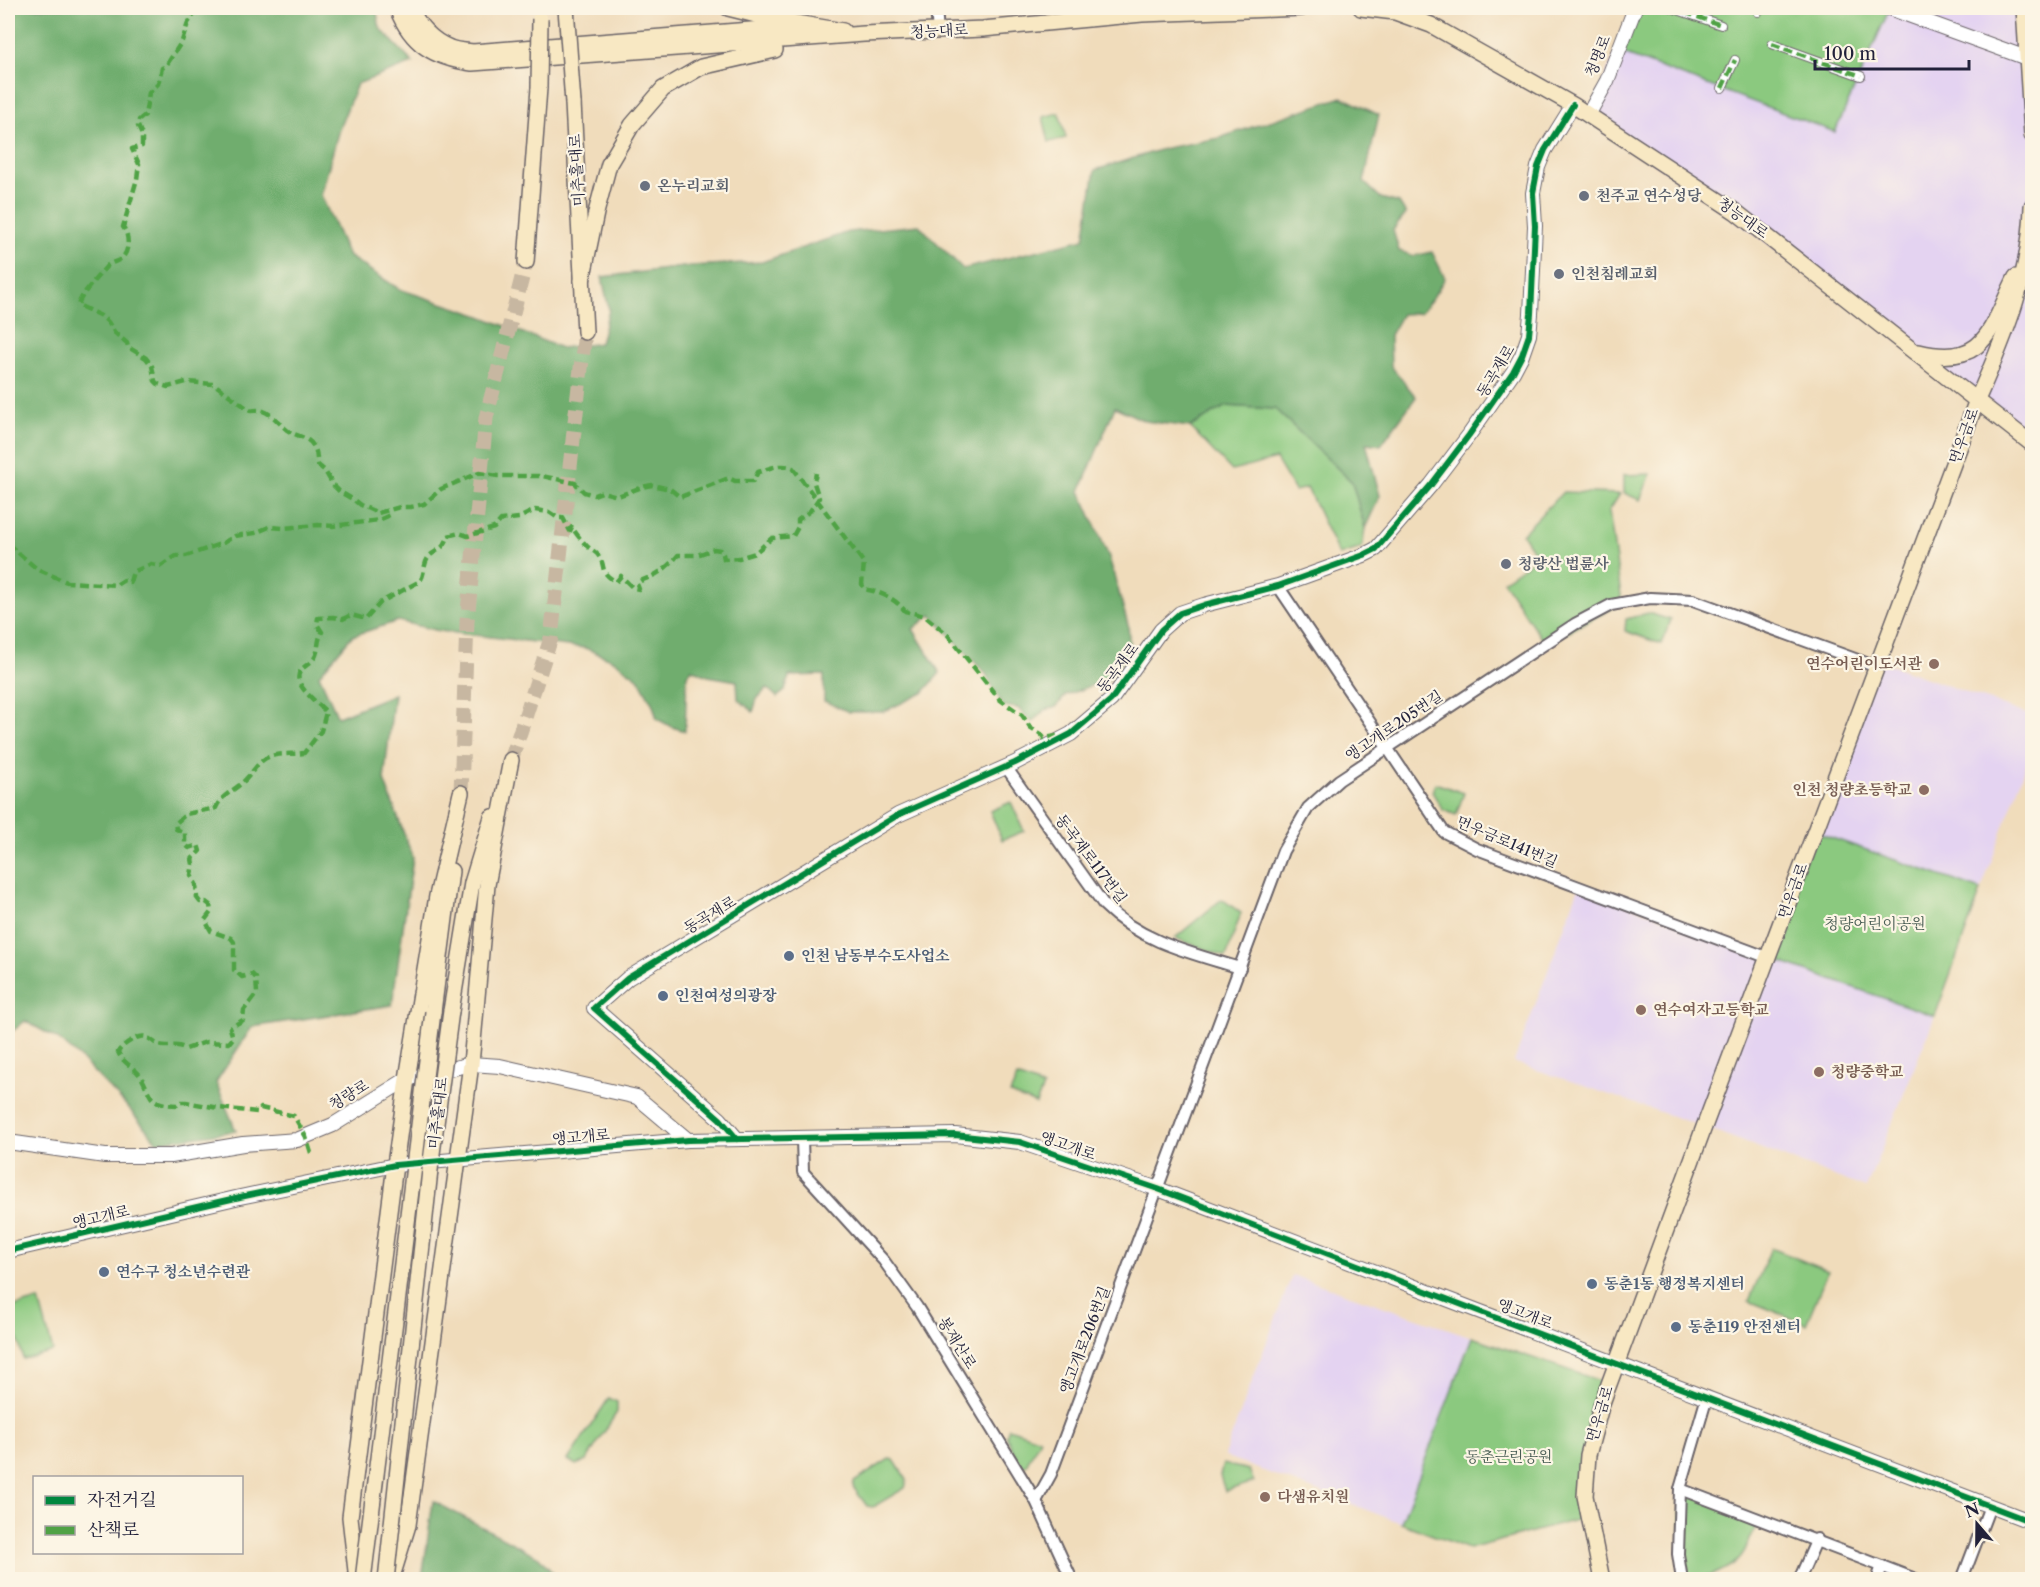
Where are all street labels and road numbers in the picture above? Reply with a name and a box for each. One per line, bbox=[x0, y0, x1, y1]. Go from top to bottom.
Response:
street label: 청능대로 bbox=[910, 19, 969, 42]
street label: 청명로 bbox=[1581, 32, 1615, 80]
street label: 미추홀대로 bbox=[565, 133, 588, 207]
street label: 청능대로 bbox=[1714, 193, 1773, 243]
street label: 동곡재로 bbox=[1473, 341, 1519, 400]
street label: 먼우금로 bbox=[1945, 405, 1983, 466]
street label: 동곡재로 bbox=[1093, 638, 1143, 697]
street label: 앵고개로205번길 bbox=[1341, 686, 1446, 765]
street label: 동곡재로117번길 bbox=[1052, 810, 1131, 907]
street label: 먼우금로141번길 bbox=[1454, 812, 1561, 871]
street label: 먼우금로 bbox=[1774, 860, 1812, 921]
street label: 동곡재로 bbox=[680, 891, 740, 938]
street label: 청량로 bbox=[325, 1075, 373, 1114]
street label: 미추홀대로 bbox=[424, 1075, 451, 1150]
street label: 앵고개로 bbox=[551, 1124, 611, 1148]
street label: 앵고개로 bbox=[1038, 1127, 1099, 1164]
street label: 앵고개로 bbox=[71, 1201, 132, 1232]
street label: 앵고개로206번길 bbox=[1055, 1283, 1114, 1396]
street label: 앵고개로 bbox=[1495, 1294, 1556, 1333]
street label: 봉재산로 bbox=[934, 1313, 981, 1373]
street label: 먼우금로 bbox=[1582, 1383, 1617, 1444]

